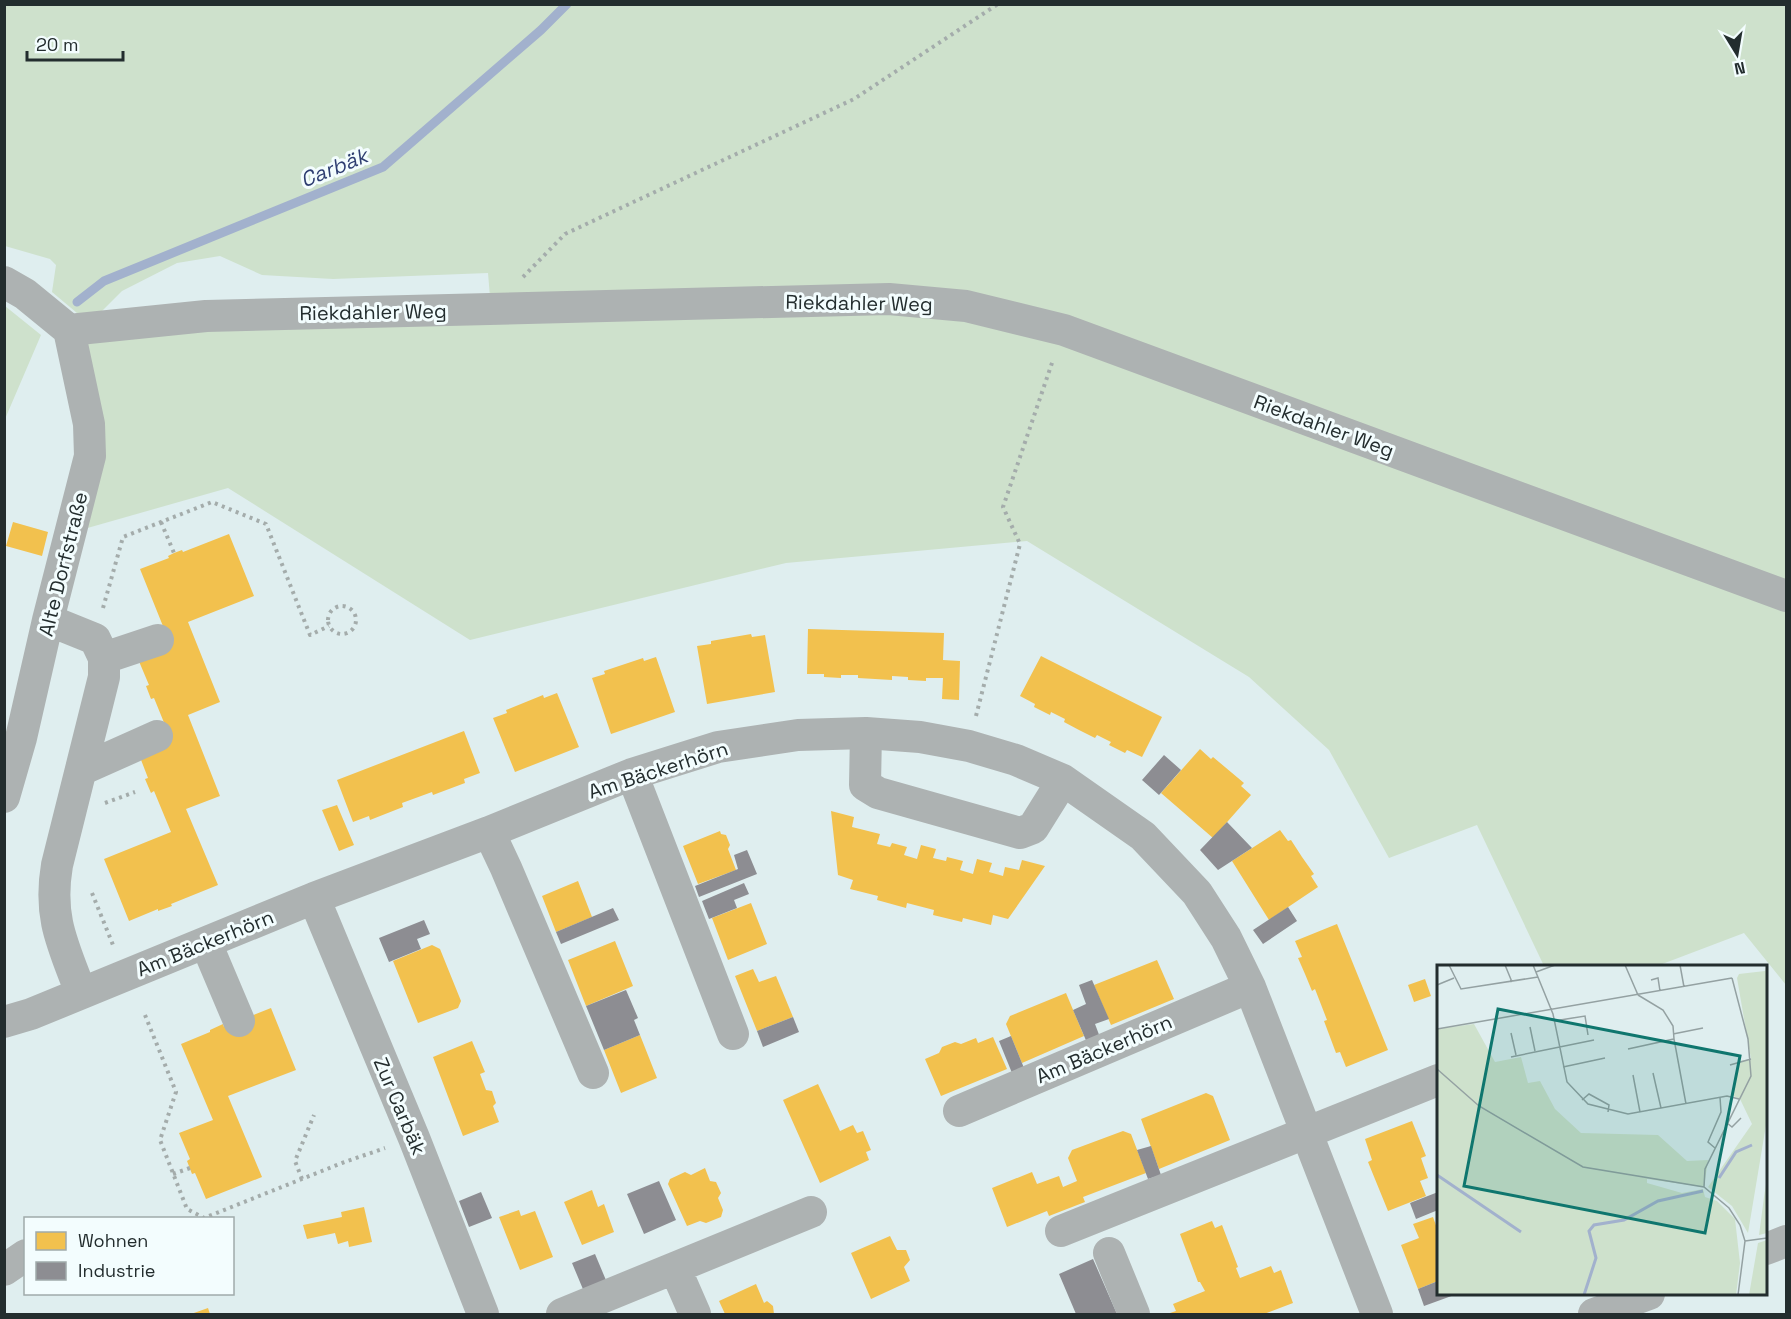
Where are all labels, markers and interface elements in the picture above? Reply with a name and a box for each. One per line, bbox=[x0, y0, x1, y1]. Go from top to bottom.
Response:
scale bar bbox=[27, 24, 123, 62]
north arrow bbox=[1707, 24, 1767, 84]
text: 20 m bbox=[36, 33, 79, 56]
text: N bbox=[1732, 57, 1747, 80]
water label: Carbäk bbox=[296, 141, 374, 193]
street label: Riekdahler Weg bbox=[785, 289, 933, 317]
street label: Riekdahler Weg bbox=[299, 298, 447, 326]
street label: Riekdahler Weg bbox=[1250, 389, 1398, 463]
street label: Alte Dorfstraße bbox=[33, 489, 93, 639]
street label: Am Bäckerhörn bbox=[585, 735, 731, 805]
street label: Am Bäckerhörn bbox=[133, 904, 277, 982]
inset map bbox=[1437, 965, 1767, 1295]
street label: Am Bäckerhörn bbox=[1032, 1009, 1176, 1089]
street label: Zur Carbäk bbox=[368, 1053, 432, 1159]
legend bbox=[24, 1217, 234, 1295]
text: Wohnen bbox=[78, 1229, 148, 1252]
text: Industrie bbox=[78, 1259, 155, 1282]

